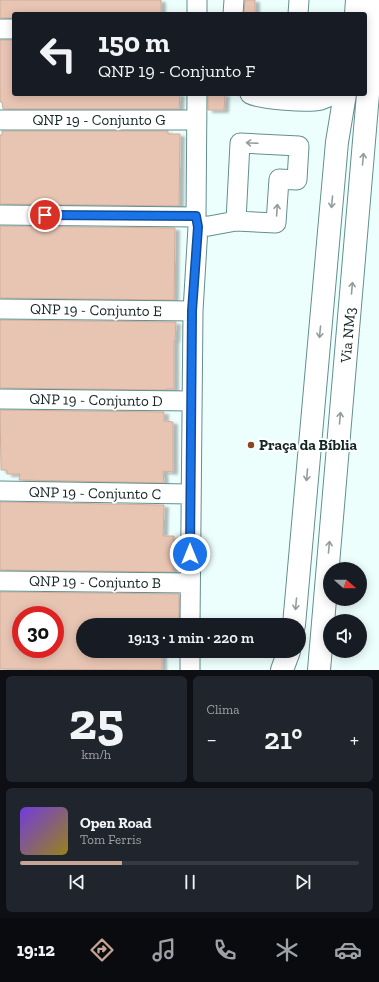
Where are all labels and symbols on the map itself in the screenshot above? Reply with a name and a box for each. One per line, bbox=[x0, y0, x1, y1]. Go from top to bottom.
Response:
street label: QNP 19 - Conjunto G bbox=[32, 111, 166, 129]
one-way arrow bbox=[246, 140, 259, 147]
one-way arrow bbox=[359, 153, 366, 166]
one-way arrow bbox=[328, 195, 335, 208]
pin bbox=[28, 198, 62, 232]
one-way arrow bbox=[273, 204, 280, 217]
one-way arrow bbox=[348, 282, 355, 295]
street label: QNP 19 - Conjunto E bbox=[30, 300, 162, 320]
street label: Via NM3 bbox=[337, 306, 359, 365]
one-way arrow bbox=[317, 325, 324, 338]
street label: QNP 19 - Conjunto D bbox=[29, 390, 163, 410]
one-way arrow bbox=[337, 412, 344, 425]
place label: Praça da Bíblia bbox=[259, 436, 358, 454]
marker: Praça da Bíblia bbox=[246, 440, 256, 450]
one-way arrow bbox=[304, 468, 311, 481]
street label: QNP 19 - Conjunto C bbox=[29, 483, 161, 503]
position arrow bbox=[169, 533, 211, 575]
one-way arrow bbox=[326, 541, 333, 554]
north arrow bbox=[323, 562, 367, 606]
street label: QNP 19 - Conjunto B bbox=[29, 572, 161, 592]
one-way arrow bbox=[293, 597, 300, 610]
speed limit sign: 30 bbox=[12, 606, 64, 658]

